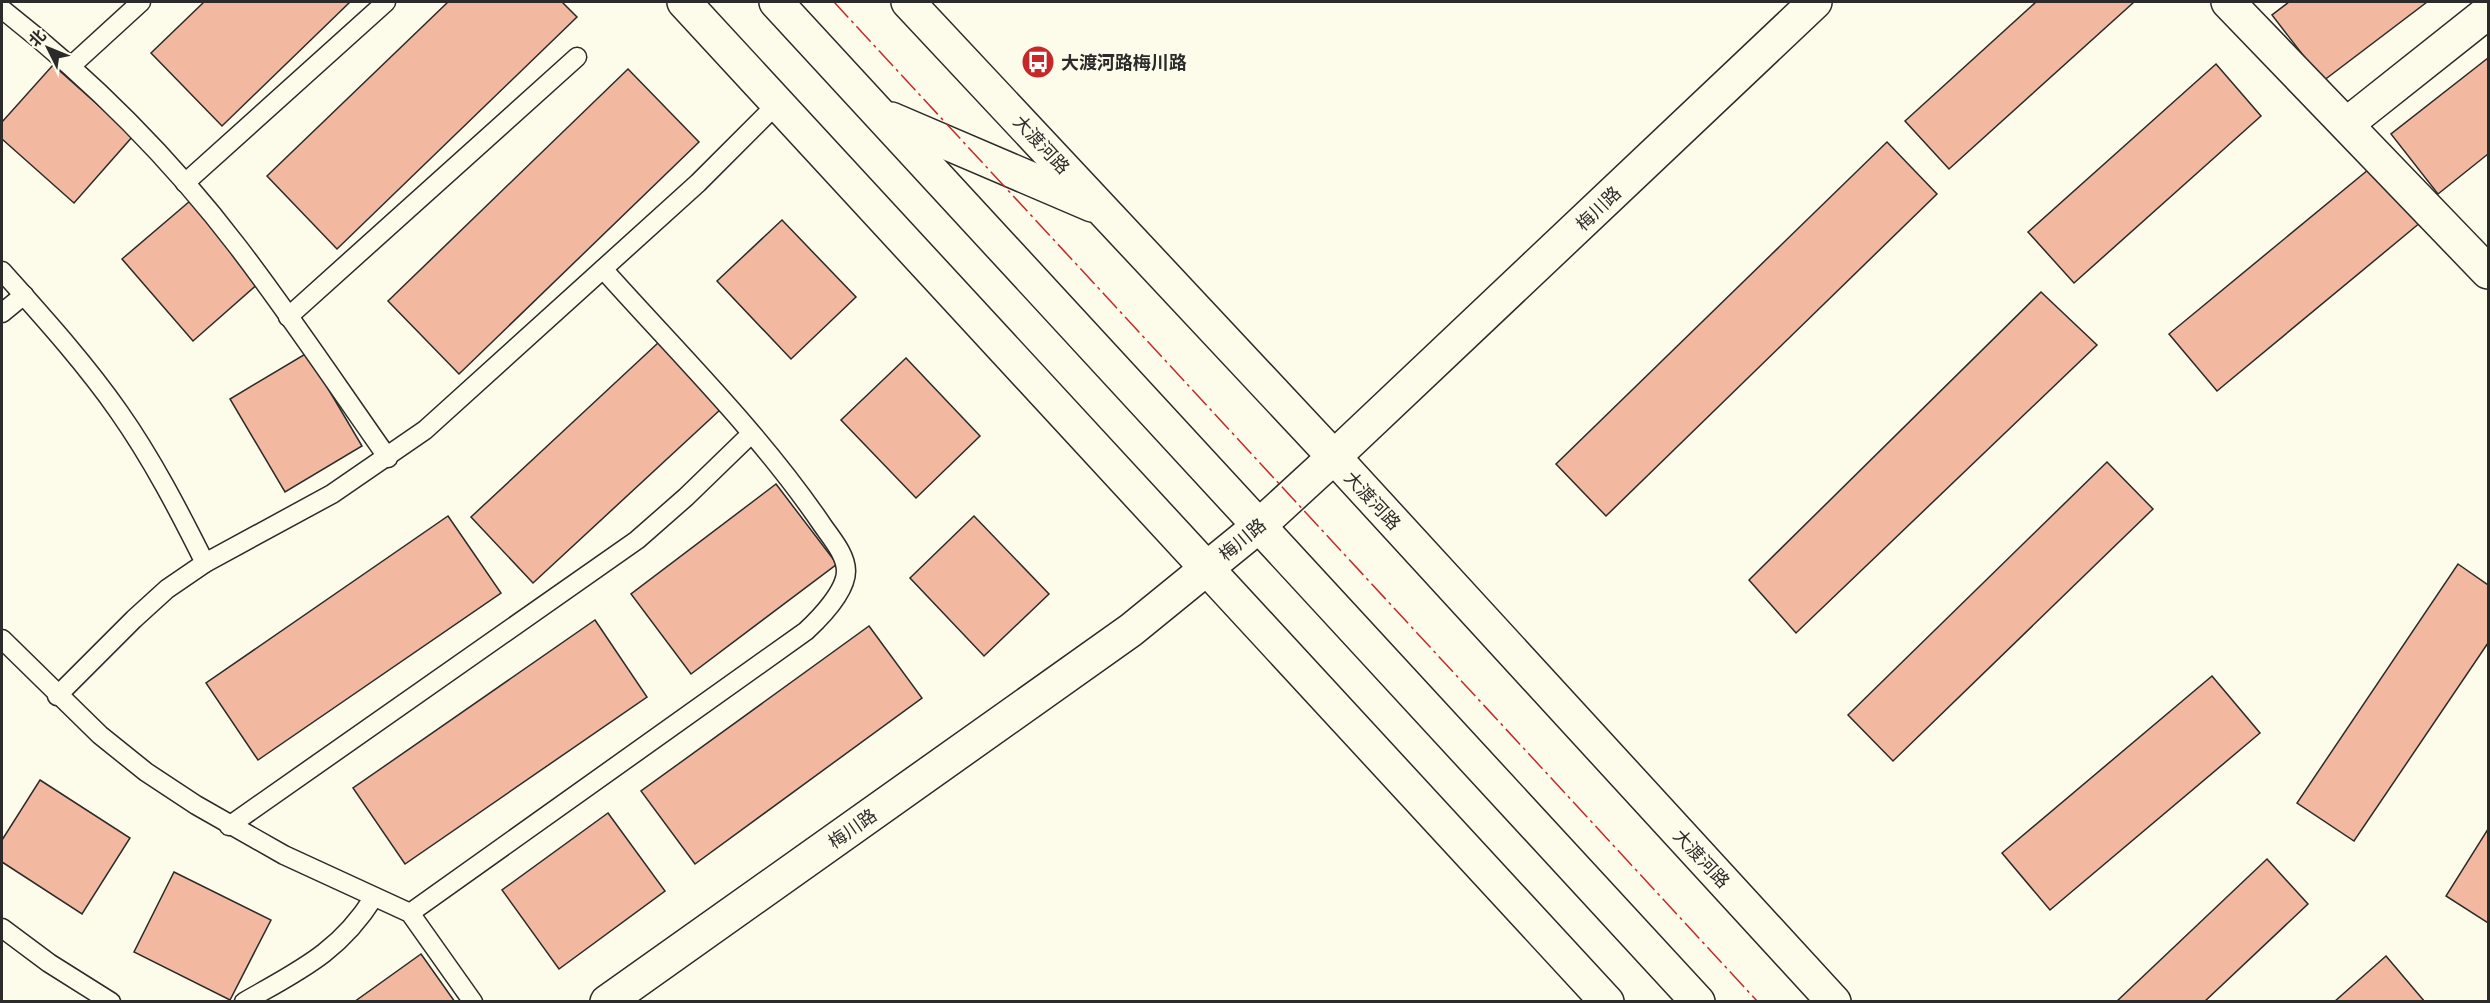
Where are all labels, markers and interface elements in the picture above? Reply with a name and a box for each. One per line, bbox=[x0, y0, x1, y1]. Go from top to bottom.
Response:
north arrow bbox=[18, 18, 78, 78]
text: 北 bbox=[24, 25, 49, 50]
bus stop icon: 大渡河路梅川路 bbox=[1020, 44, 1056, 80]
place label: 大渡河路梅川路 bbox=[1061, 51, 1187, 73]
street label: 大渡河路 bbox=[1009, 110, 1075, 178]
street label: 梅川路 bbox=[1571, 181, 1625, 235]
street label: 大渡河路 bbox=[1340, 466, 1406, 534]
street label: 梅川路 bbox=[1214, 513, 1270, 565]
street label: 梅川路 bbox=[824, 804, 880, 852]
street label: 大渡河路 bbox=[1669, 824, 1735, 892]

